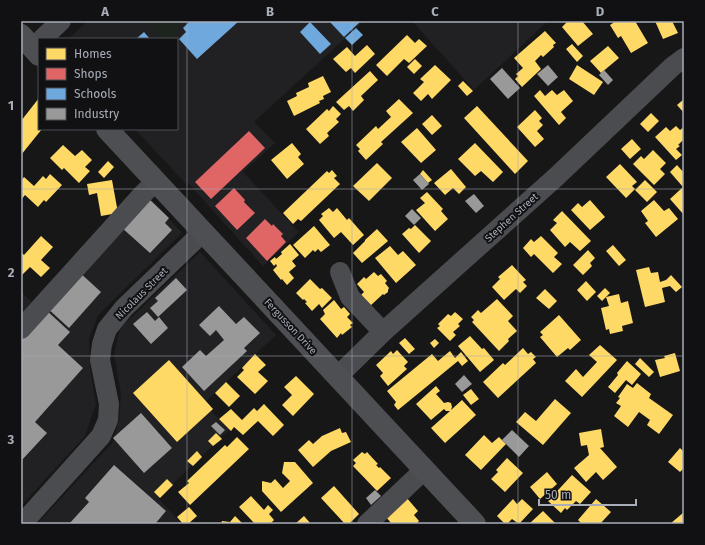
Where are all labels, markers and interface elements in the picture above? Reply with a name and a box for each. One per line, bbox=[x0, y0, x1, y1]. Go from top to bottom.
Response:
text: A bbox=[100, 4, 109, 19]
text: B bbox=[266, 4, 274, 19]
text: C bbox=[431, 4, 439, 19]
text: D bbox=[596, 4, 605, 19]
legend bbox=[38, 38, 178, 130]
text: Homes bbox=[74, 47, 112, 61]
text: Shops bbox=[74, 67, 108, 81]
text: Schools bbox=[74, 87, 117, 101]
text: 1 bbox=[8, 98, 14, 113]
text: Industry bbox=[74, 107, 119, 121]
street label: Stephen Street bbox=[483, 191, 541, 245]
text: 2 bbox=[8, 265, 15, 280]
street label: Nicolaus Street bbox=[113, 265, 170, 322]
street label: Fergusson Drive bbox=[261, 296, 319, 357]
text: 3 bbox=[7, 432, 15, 447]
scale bar bbox=[539, 481, 636, 507]
text: 50 m bbox=[545, 488, 571, 502]

